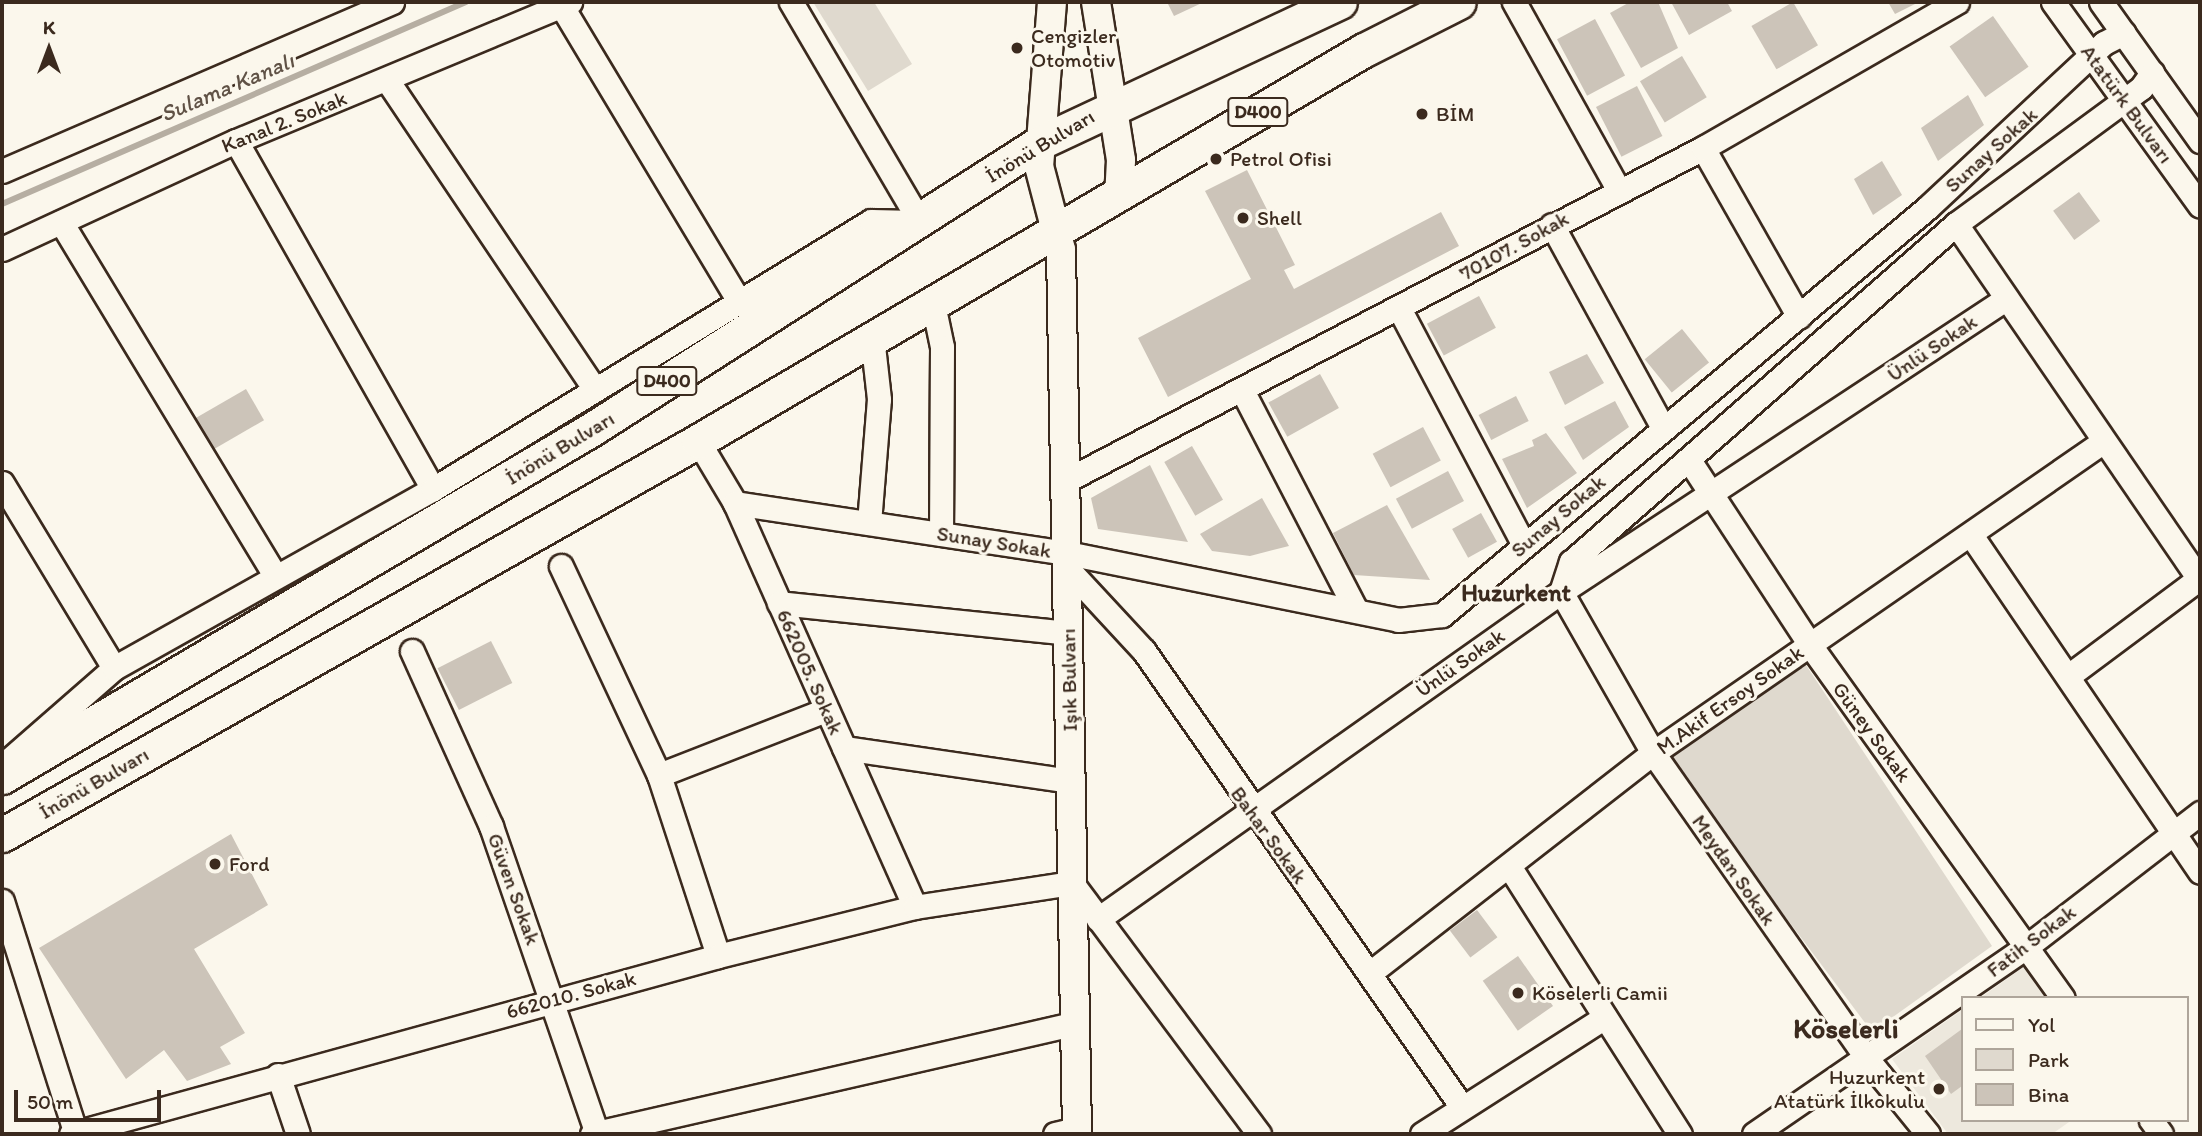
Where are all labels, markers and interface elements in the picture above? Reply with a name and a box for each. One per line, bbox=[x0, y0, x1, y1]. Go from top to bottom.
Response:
north arrow bbox=[14, 14, 84, 84]
text: K bbox=[43, 16, 55, 39]
place label: Cengizler Otomotiv bbox=[1031, 23, 1116, 73]
marker: Cengizler Otomotiv bbox=[1009, 40, 1025, 56]
street label: Atatürk Bulvarı bbox=[2075, 40, 2179, 168]
water label: Sulama Kanalı bbox=[156, 46, 298, 128]
street label: Kanal 2. Sokak bbox=[218, 85, 350, 159]
road number: D400 bbox=[1226, 96, 1290, 128]
place label: BİM bbox=[1436, 101, 1474, 127]
street label: Sunay Sokak bbox=[1940, 102, 2042, 198]
street label: İnönü Bulvarı bbox=[981, 104, 1099, 188]
marker: BİM bbox=[1414, 106, 1430, 122]
place label: Petrol Ofisi bbox=[1230, 146, 1332, 172]
marker: Petrol Ofisi bbox=[1208, 151, 1224, 167]
place label: Shell bbox=[1257, 205, 1302, 231]
street label: 70107. Sokak bbox=[1455, 206, 1573, 286]
marker: Shell bbox=[1235, 210, 1251, 226]
street label: Ünlü Sokak bbox=[1882, 309, 1982, 387]
road number: D400 bbox=[636, 366, 698, 396]
street label: İnönü Bulvarı bbox=[501, 406, 619, 490]
street label: Sunay Sokak bbox=[1506, 470, 1610, 562]
street label: Sunay Sokak bbox=[935, 521, 1053, 563]
district label: Huzurkent bbox=[1461, 579, 1571, 607]
street label: 662005. Sokak bbox=[771, 605, 849, 739]
street label: Ünlü Sokak bbox=[1411, 623, 1509, 703]
street label: Işık Bulvarı bbox=[1056, 628, 1082, 732]
street label: M.Akif Ersoy Sokak bbox=[1652, 640, 1808, 760]
street label: Güney Sokak bbox=[1827, 677, 1917, 787]
street label: İnönü Bulvarı bbox=[34, 741, 154, 825]
street label: Bahar Sokak bbox=[1226, 782, 1312, 888]
street label: Meydan Sokak bbox=[1687, 810, 1781, 930]
street label: Güven Sokak bbox=[482, 830, 546, 948]
place label: Ford bbox=[229, 851, 269, 877]
marker: Ford bbox=[207, 856, 223, 872]
street label: Fatih Sokak bbox=[1982, 900, 2080, 982]
street label: 662010. Sokak bbox=[503, 966, 639, 1024]
place label: Köselerli Camii bbox=[1532, 980, 1668, 1006]
marker: Köselerli Camii bbox=[1510, 985, 1526, 1001]
legend bbox=[1960, 996, 2188, 1122]
district label: Köselerli bbox=[1793, 1011, 1899, 1045]
text: Yol bbox=[2028, 1012, 2055, 1037]
text: Park bbox=[2028, 1047, 2069, 1072]
place label: Huzurkent Atatürk İlkokulu bbox=[1774, 1064, 1925, 1114]
scale bar bbox=[18, 1076, 164, 1120]
marker: Huzurkent Atatürk İlkokulu bbox=[1931, 1081, 1947, 1097]
text: Bina bbox=[2028, 1082, 2069, 1107]
text: 50 m bbox=[27, 1089, 73, 1114]

